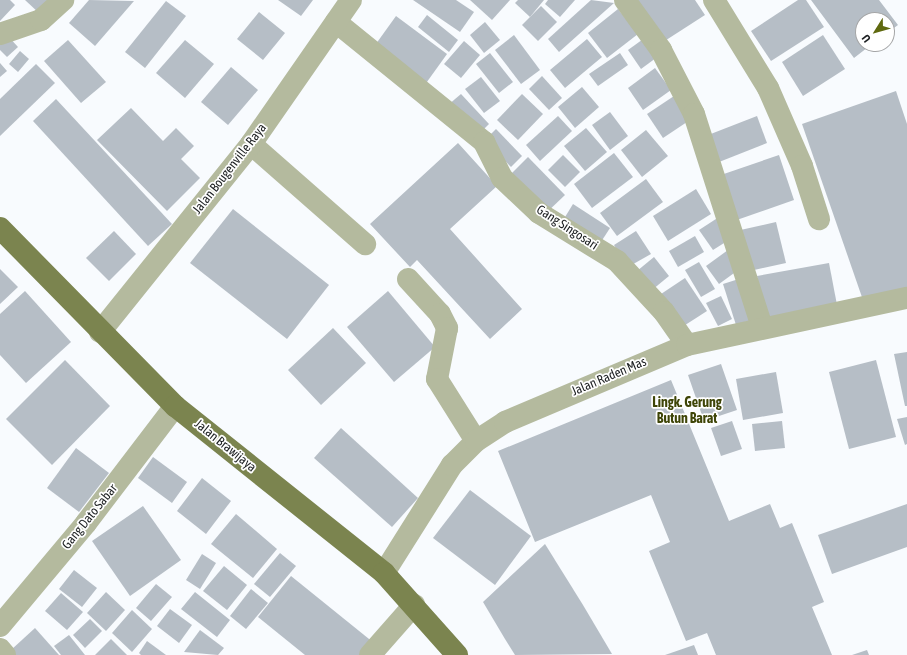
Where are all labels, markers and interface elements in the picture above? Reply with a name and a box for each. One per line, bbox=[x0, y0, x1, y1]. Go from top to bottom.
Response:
north arrow bbox=[855, 12, 895, 52]
text: U bbox=[859, 32, 873, 45]
street label: Jalan Bougenville Raya bbox=[190, 121, 270, 217]
street label: Gang Singosari bbox=[533, 202, 601, 254]
street label: Jalan Raden Mas bbox=[569, 354, 649, 400]
district label: Lingk. Gerung Butun Barat bbox=[652, 394, 722, 426]
street label: Jalan Brawijaya bbox=[191, 416, 259, 476]
street label: Gang Dato Sabar bbox=[59, 481, 121, 553]

